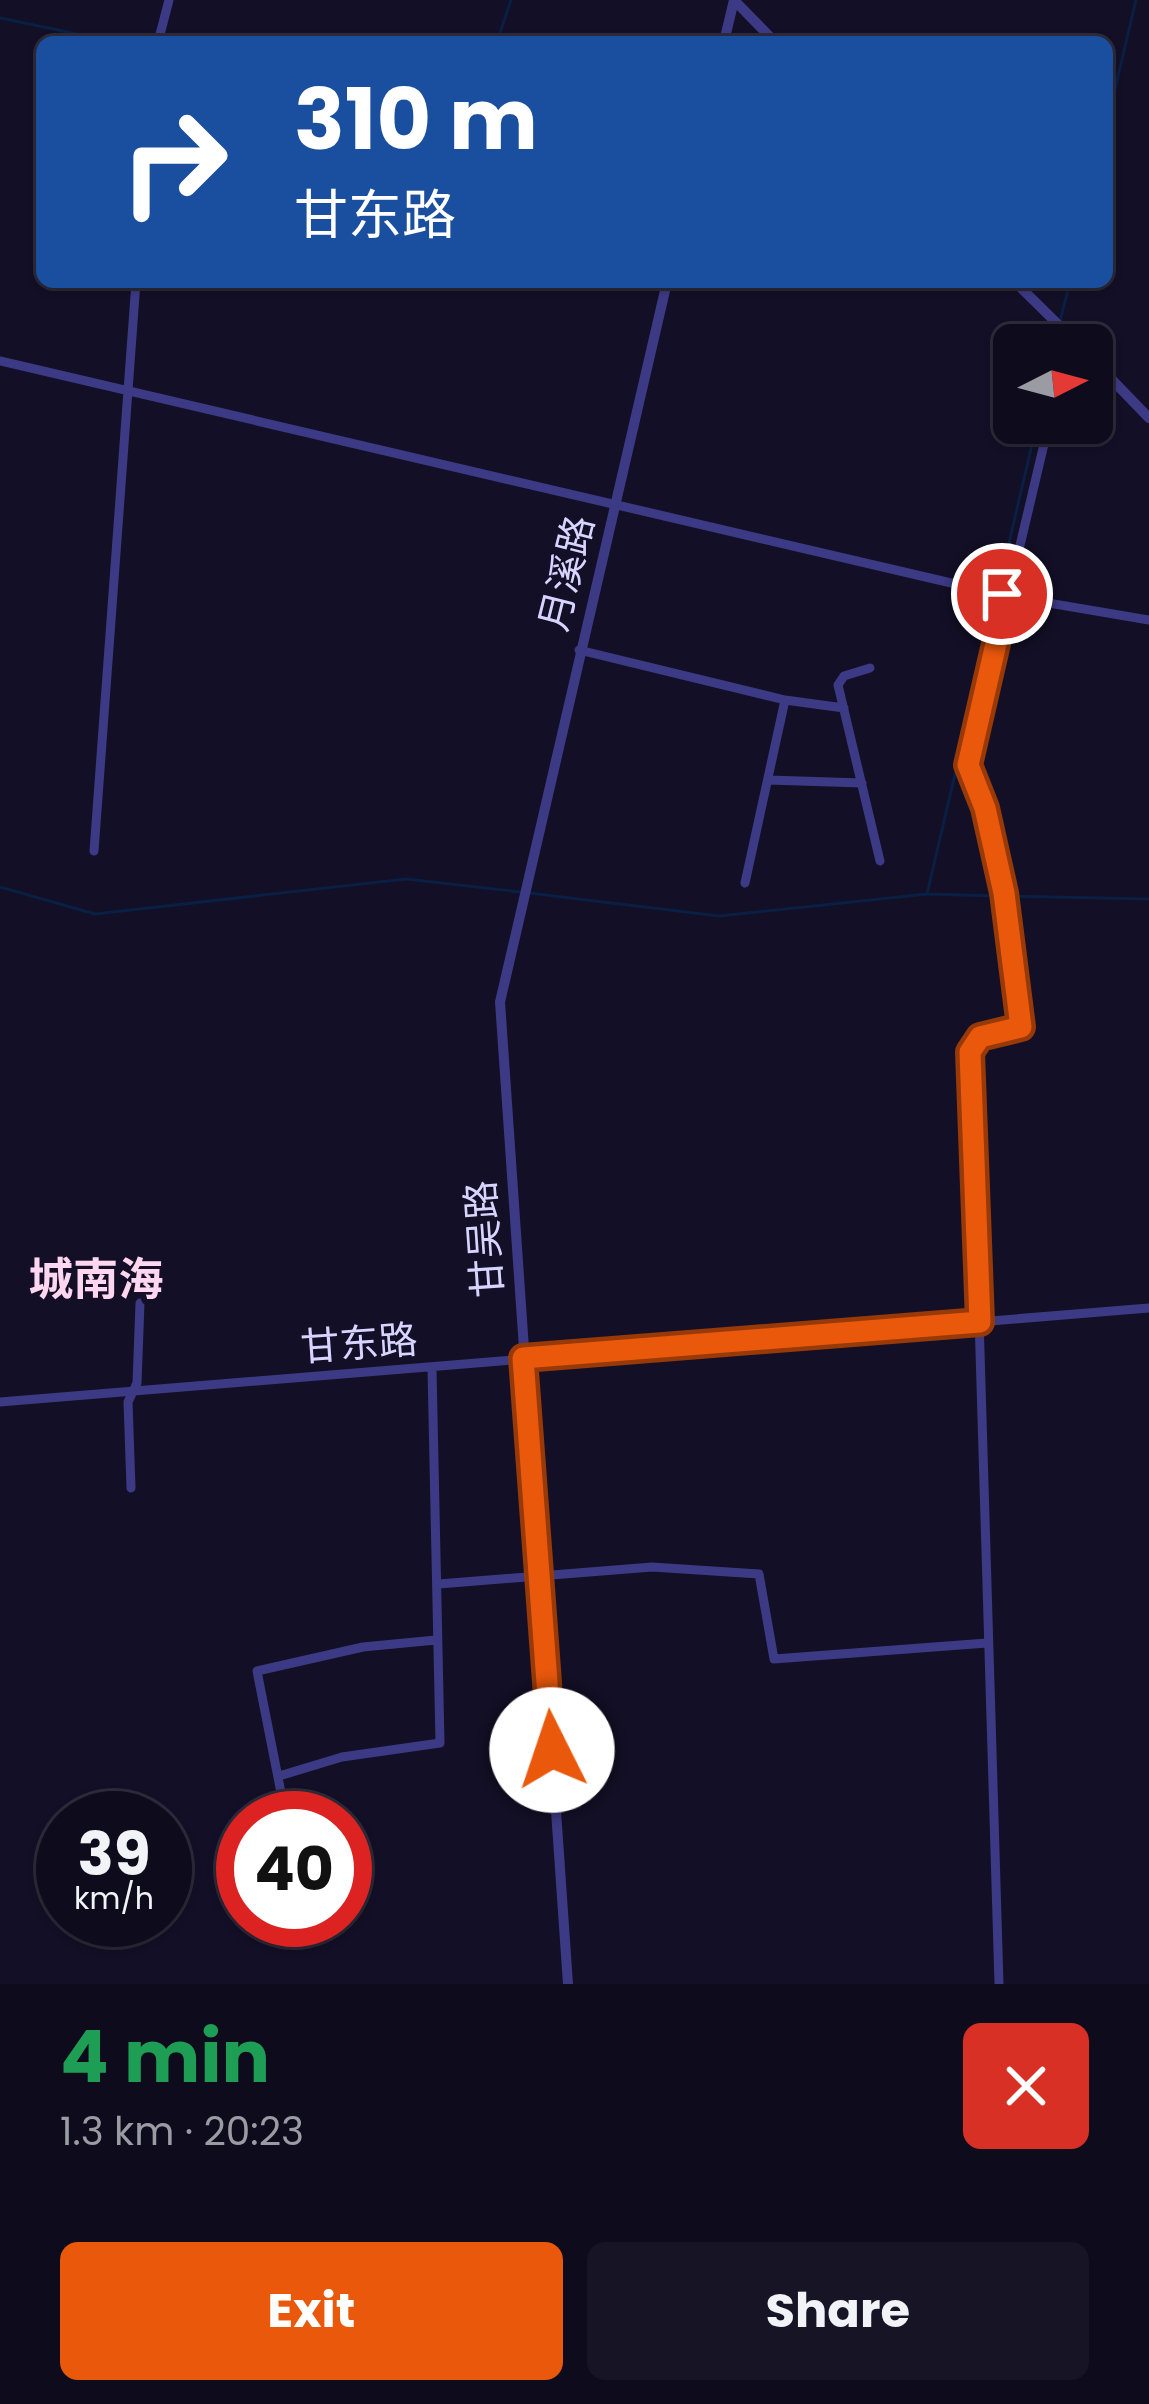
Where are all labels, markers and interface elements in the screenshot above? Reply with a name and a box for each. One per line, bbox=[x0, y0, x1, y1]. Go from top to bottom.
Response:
text: 310 m bbox=[294, 61, 538, 178]
icon: right bbox=[96, 84, 252, 240]
text: 甘东路 bbox=[294, 177, 456, 253]
north arrow bbox=[993, 324, 1113, 444]
map controls bbox=[993, 324, 1113, 444]
street label: 月溪路 bbox=[526, 510, 607, 637]
pin bbox=[951, 543, 1053, 645]
icon: arrive bbox=[969, 561, 1035, 627]
street label: 甘吴路 bbox=[453, 1179, 516, 1299]
district label: 城南海 bbox=[28, 1248, 164, 1311]
street label: 甘东路 bbox=[299, 1312, 419, 1375]
position arrow bbox=[489, 1687, 615, 1813]
speed limit sign: 40 bbox=[216, 1791, 372, 1947]
text: 39 bbox=[77, 1812, 151, 1896]
text: km/h bbox=[74, 1877, 154, 1920]
text: 4 min bbox=[60, 2006, 270, 2107]
button: close bbox=[963, 2023, 1089, 2149]
text: 1.3 km · 20:23 bbox=[60, 2104, 304, 2159]
button: Exit bbox=[60, 2242, 563, 2380]
button: Share bbox=[587, 2242, 1089, 2380]

